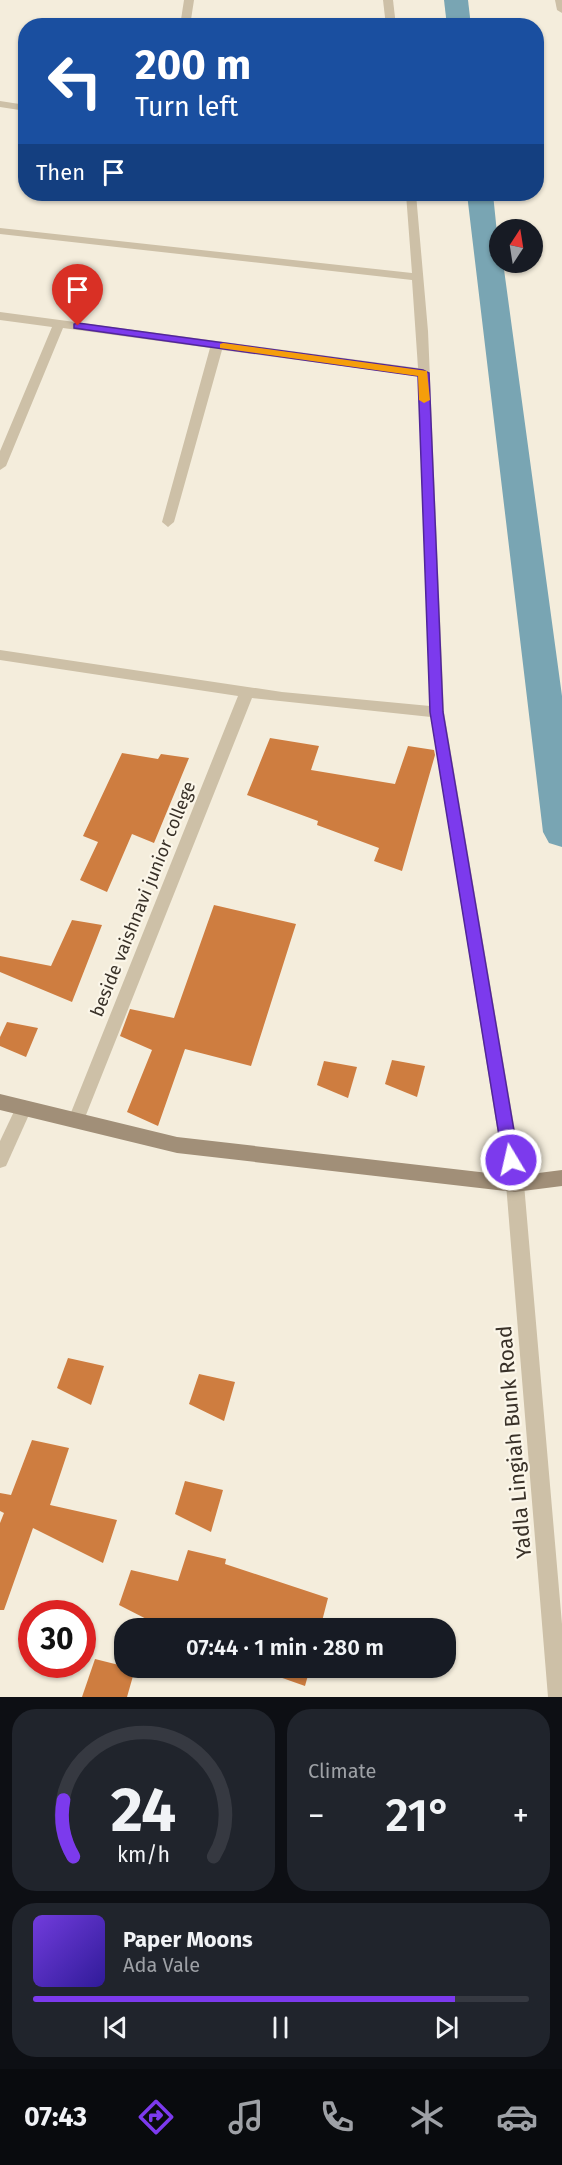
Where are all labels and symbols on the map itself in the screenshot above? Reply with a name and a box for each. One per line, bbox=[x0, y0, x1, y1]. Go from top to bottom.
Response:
north arrow bbox=[489, 219, 543, 273]
pin bbox=[52, 264, 103, 326]
street label: beside vaishnavi junior college bbox=[86, 778, 200, 1020]
position arrow bbox=[479, 1128, 543, 1192]
street label: Yadla Lingiah Bunk Road bbox=[491, 1324, 537, 1560]
speed limit sign: 30 bbox=[18, 1600, 96, 1678]

